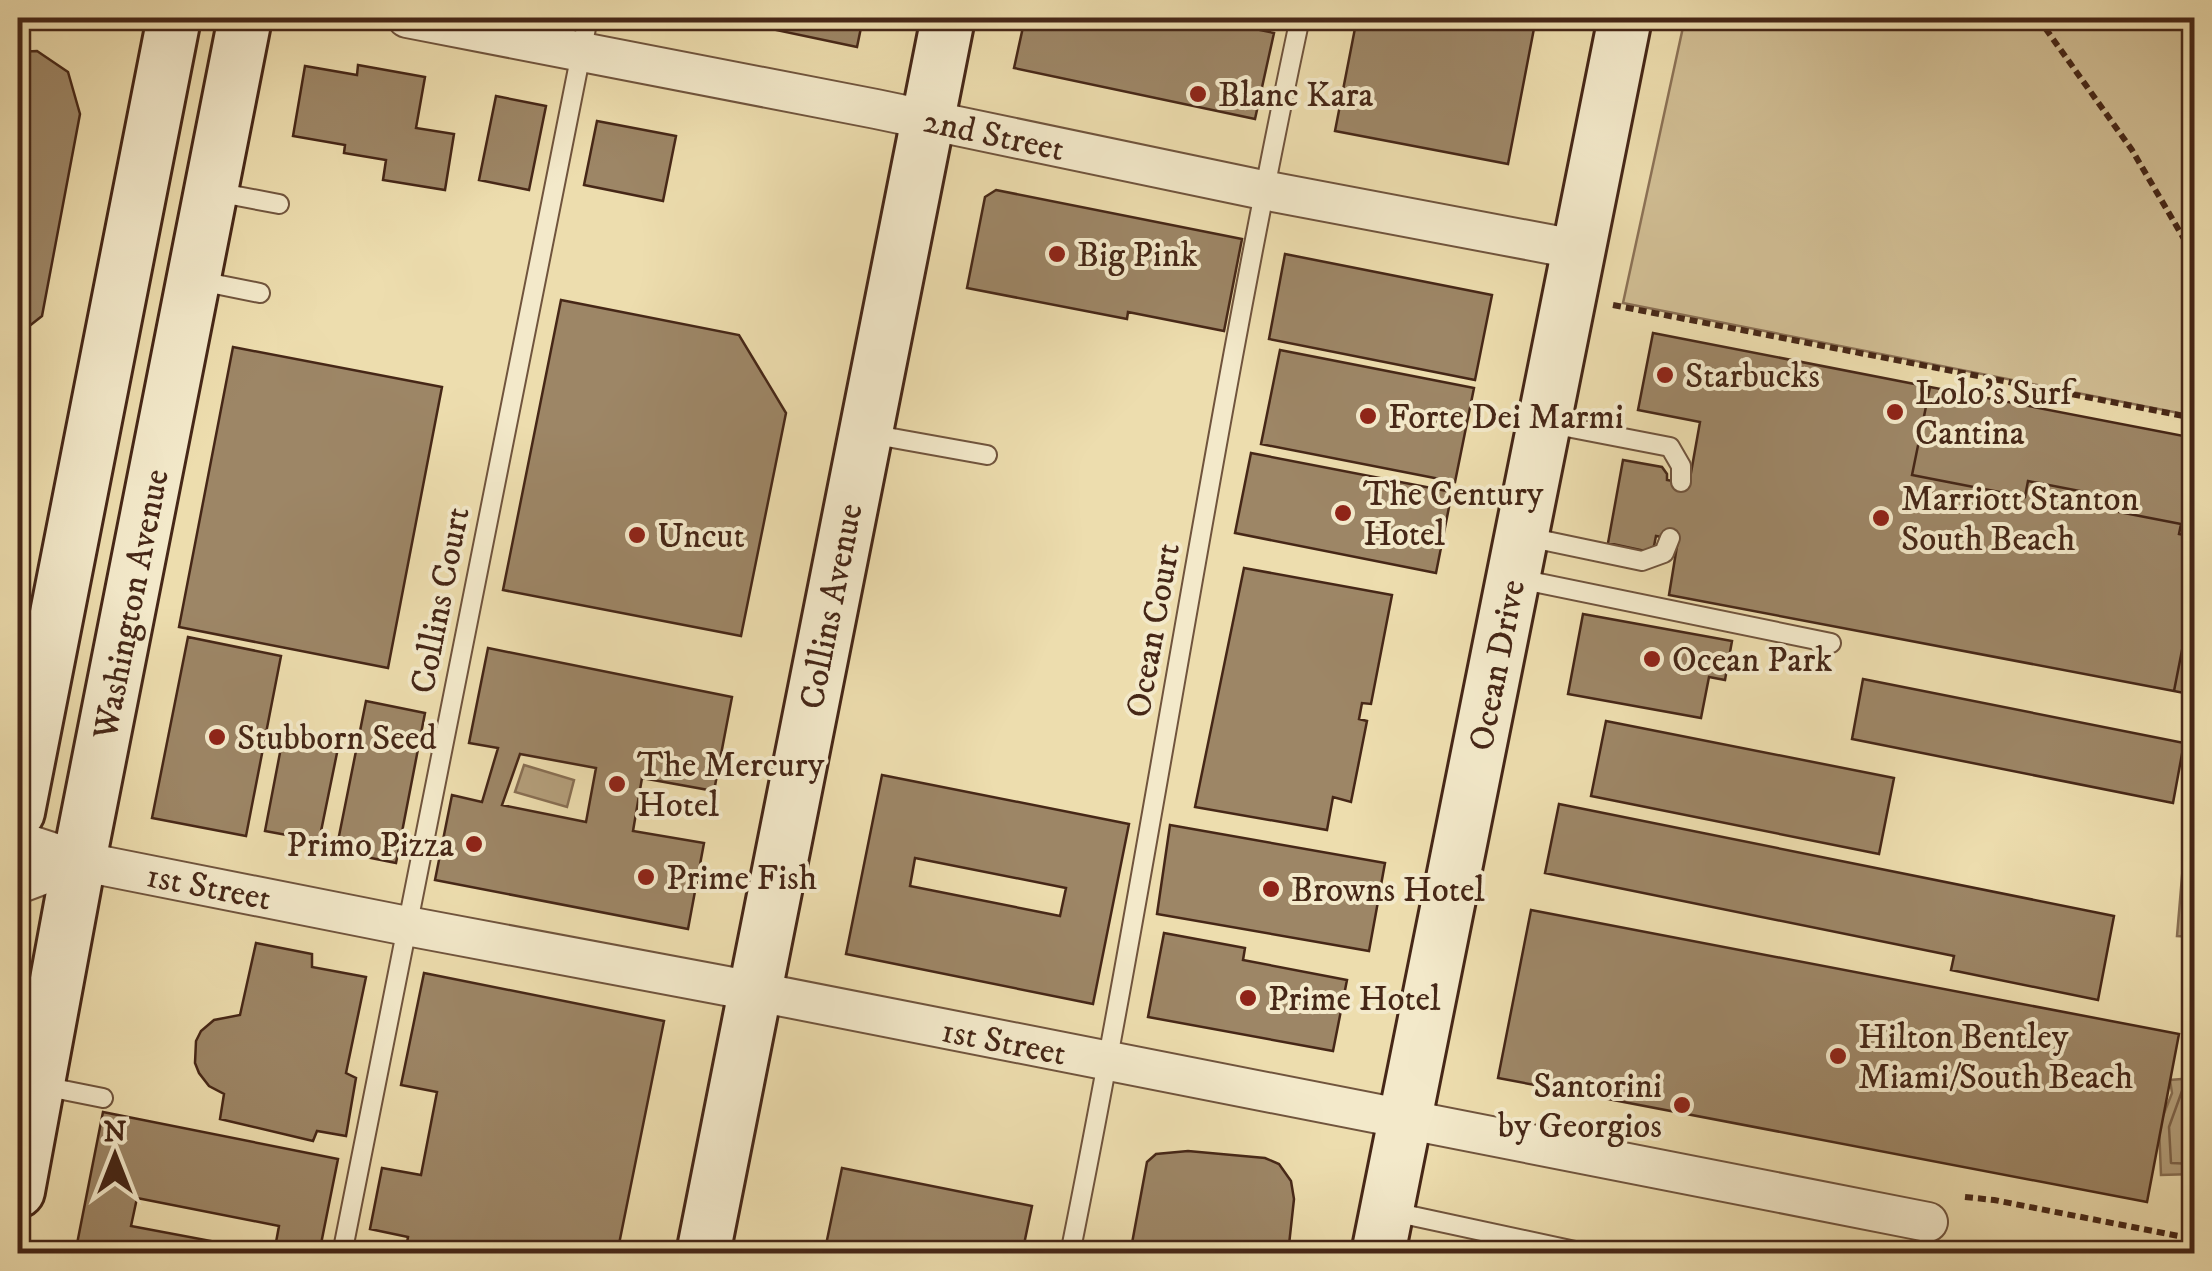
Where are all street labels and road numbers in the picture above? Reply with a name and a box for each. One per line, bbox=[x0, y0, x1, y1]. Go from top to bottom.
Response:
street label: 2nd Street bbox=[919, 100, 1068, 172]
street label: Washington Avenue bbox=[84, 466, 180, 744]
street label: Collins Avenue bbox=[790, 500, 873, 713]
street label: Collins Court bbox=[401, 503, 481, 697]
street label: Ocean Court bbox=[1117, 540, 1191, 721]
street label: Ocean Drive bbox=[1460, 576, 1536, 754]
street label: 1st Street bbox=[143, 854, 275, 922]
street label: 1st Street bbox=[938, 1009, 1070, 1077]

